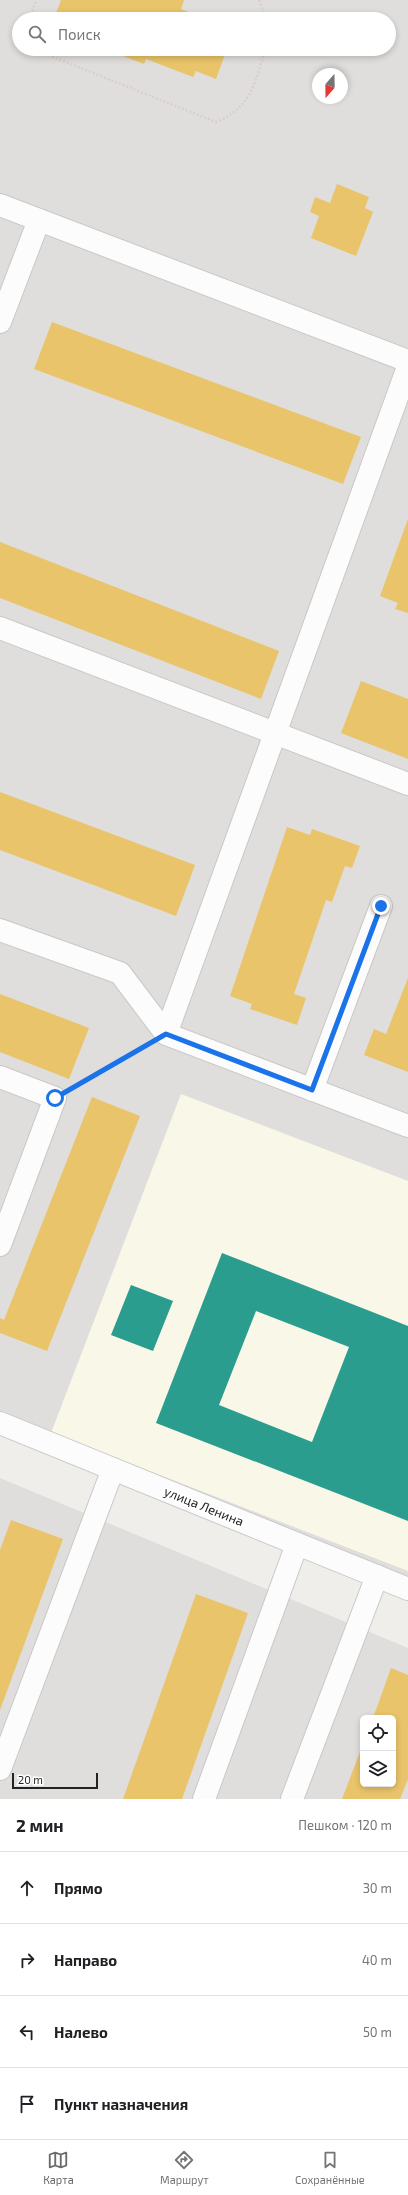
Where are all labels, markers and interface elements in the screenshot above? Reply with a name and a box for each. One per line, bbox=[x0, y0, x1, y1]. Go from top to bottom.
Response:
search box bbox=[12, 12, 396, 56]
icon: search bbox=[26, 23, 48, 45]
text: Поиск bbox=[58, 25, 101, 43]
north arrow bbox=[312, 68, 348, 104]
route end bbox=[372, 897, 390, 915]
route start bbox=[46, 1089, 64, 1107]
street label: улица Ленина bbox=[162, 1483, 246, 1529]
map controls bbox=[360, 1715, 396, 1787]
button: locate bbox=[360, 1715, 396, 1751]
button: layers bbox=[360, 1751, 396, 1787]
scale bar bbox=[12, 1771, 98, 1790]
text: 20 m bbox=[18, 1773, 43, 1786]
text: 2 мин bbox=[16, 1815, 64, 1835]
text: Пешком · 120 m bbox=[298, 1817, 392, 1833]
icon: ahead bbox=[16, 1877, 38, 1899]
text: Прямо bbox=[54, 1879, 103, 1897]
text: 30 m bbox=[363, 1880, 392, 1896]
icon: right bbox=[16, 1949, 38, 1971]
text: Направо bbox=[54, 1951, 117, 1969]
text: 40 m bbox=[362, 1952, 392, 1968]
icon: left bbox=[16, 2021, 38, 2043]
text: Налево bbox=[54, 2023, 108, 2041]
text: 50 m bbox=[363, 2024, 392, 2040]
icon: arrive bbox=[16, 2093, 38, 2115]
text: Пункт назначения bbox=[54, 2095, 188, 2113]
tab: Карта bbox=[43, 2149, 74, 2186]
tab: Маршрут bbox=[160, 2149, 209, 2186]
tab: Сохранённые bbox=[295, 2149, 365, 2186]

